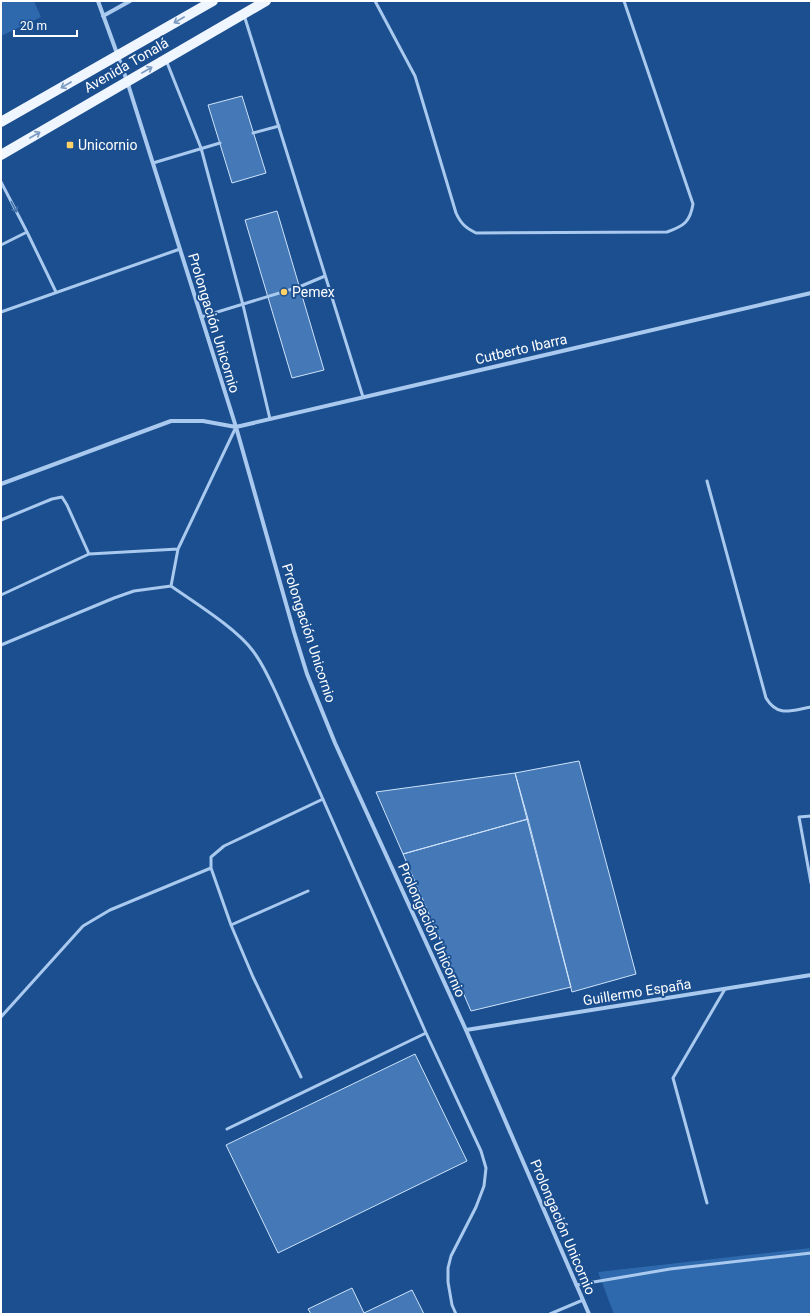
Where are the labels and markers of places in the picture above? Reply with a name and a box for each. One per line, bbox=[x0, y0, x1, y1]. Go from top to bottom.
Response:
place label: Unicornio bbox=[78, 137, 137, 153]
marker: Unicornio bbox=[65, 140, 75, 150]
place label: Pemex bbox=[292, 284, 335, 300]
marker: Pemex bbox=[279, 287, 289, 297]

